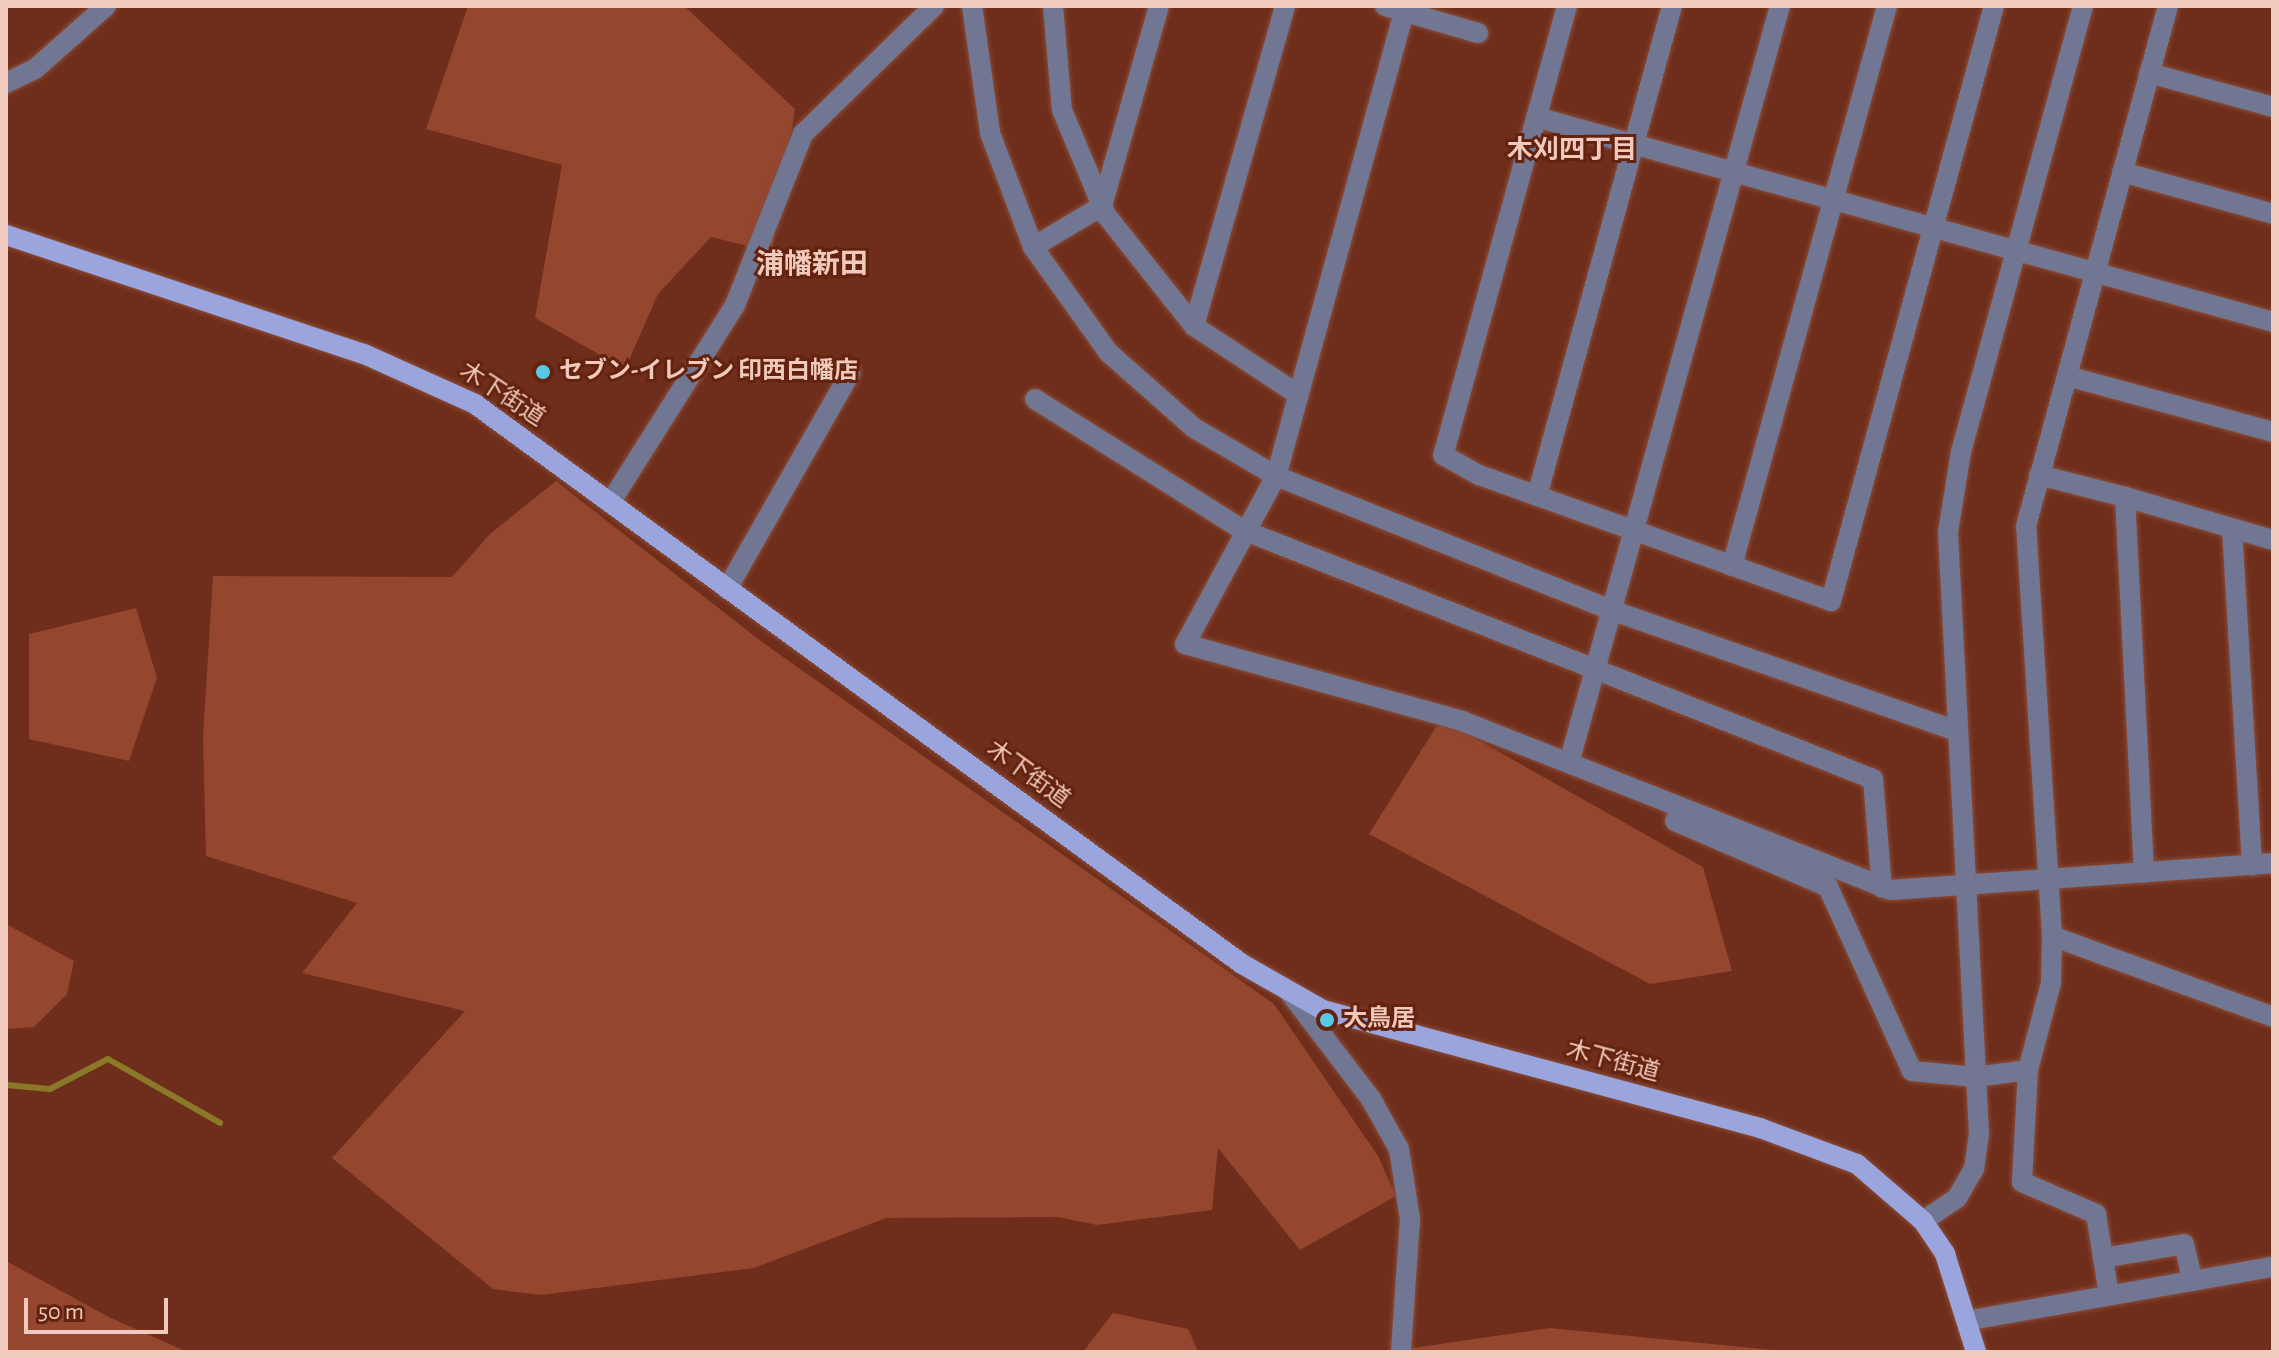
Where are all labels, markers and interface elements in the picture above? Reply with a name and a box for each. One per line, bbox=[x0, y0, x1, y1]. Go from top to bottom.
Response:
district label: 木刈四丁目 bbox=[1507, 135, 1637, 167]
district label: 浦幡新田 bbox=[756, 248, 868, 282]
street label: 木下街道 bbox=[454, 357, 550, 433]
place label: セブン-イレブン 印西白幡店 bbox=[559, 358, 858, 386]
marker: セブン-イレブン 印西白幡店 bbox=[534, 363, 552, 381]
street label: 木下街道 bbox=[981, 735, 1075, 815]
place label: 大鳥居 bbox=[1343, 1006, 1415, 1034]
marker: 大鳥居 bbox=[1318, 1011, 1336, 1029]
street label: 木下街道 bbox=[1563, 1036, 1663, 1088]
scale bar bbox=[28, 1282, 172, 1332]
text: 50 m bbox=[38, 1300, 84, 1324]

